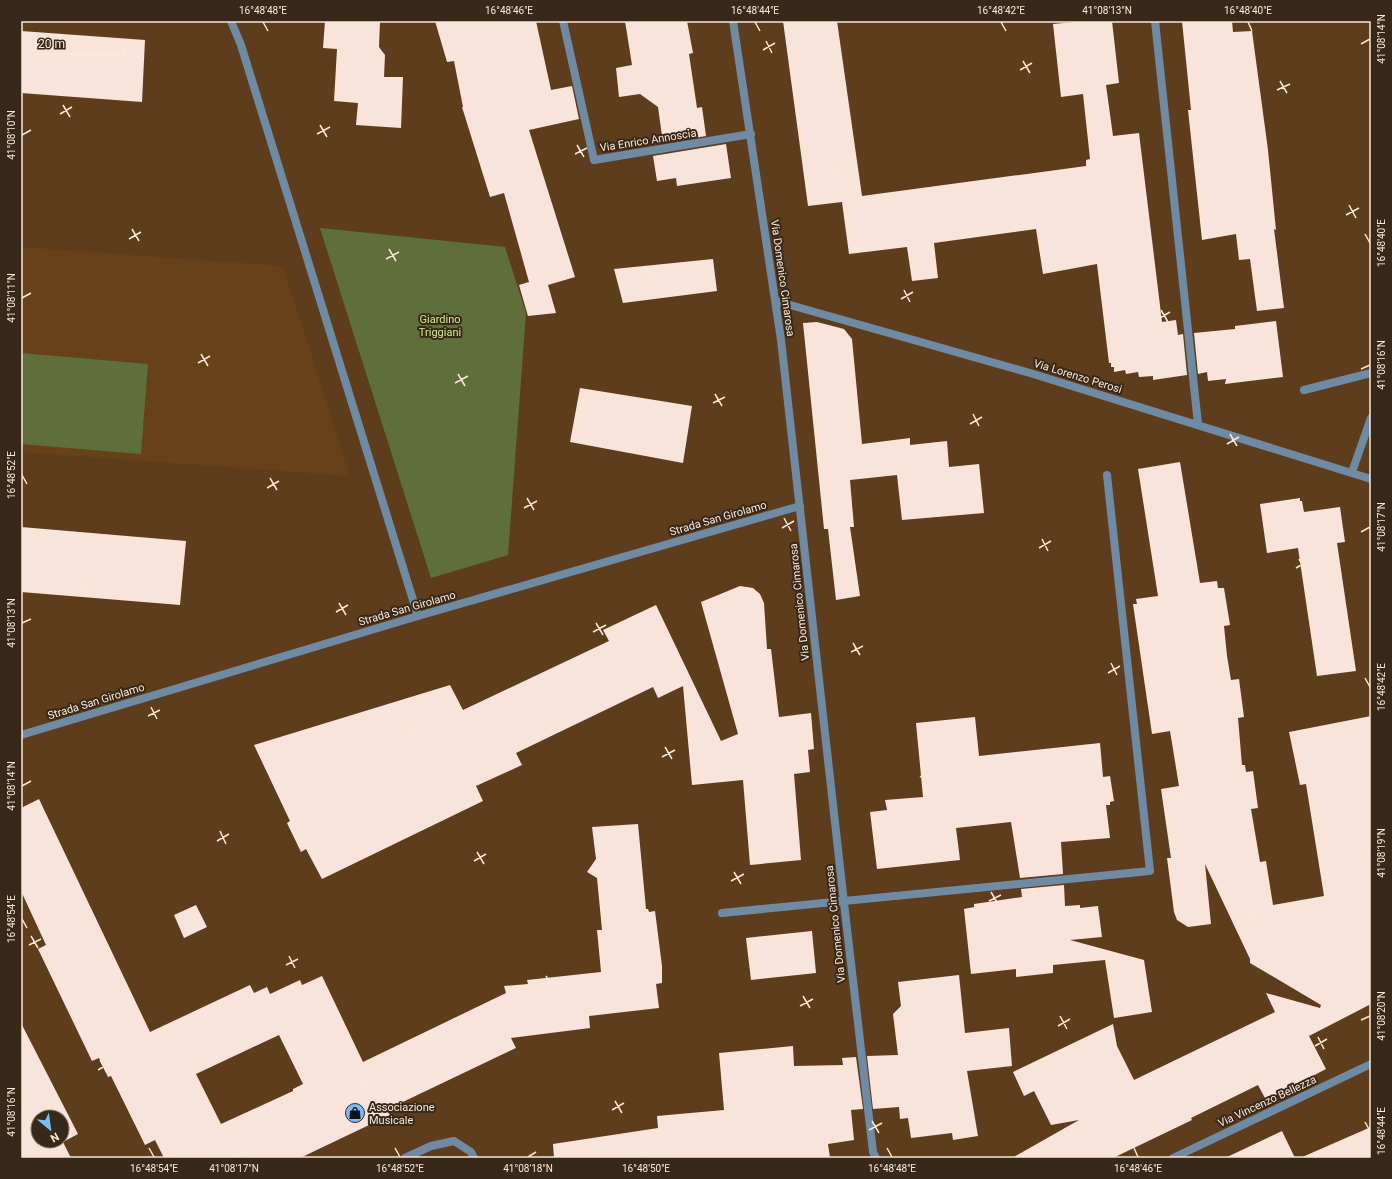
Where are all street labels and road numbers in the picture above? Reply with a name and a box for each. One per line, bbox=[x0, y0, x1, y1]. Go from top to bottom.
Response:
street label: Via Enrico Annoscia bbox=[599, 126, 697, 155]
street label: Via Domenico Cimarosa bbox=[768, 219, 797, 337]
street label: Via Lorenzo Perosi bbox=[1032, 357, 1123, 396]
street label: Strada San Girolamo bbox=[668, 498, 768, 539]
street label: Via Domenico Cimarosa bbox=[787, 543, 812, 661]
street label: Strada San Girolamo bbox=[357, 588, 457, 629]
street label: Strada San Girolamo bbox=[46, 681, 146, 722]
street label: Via Domenico Cimarosa bbox=[823, 865, 848, 983]
street label: Via Vincenzo Bellezza bbox=[1216, 1073, 1318, 1130]

